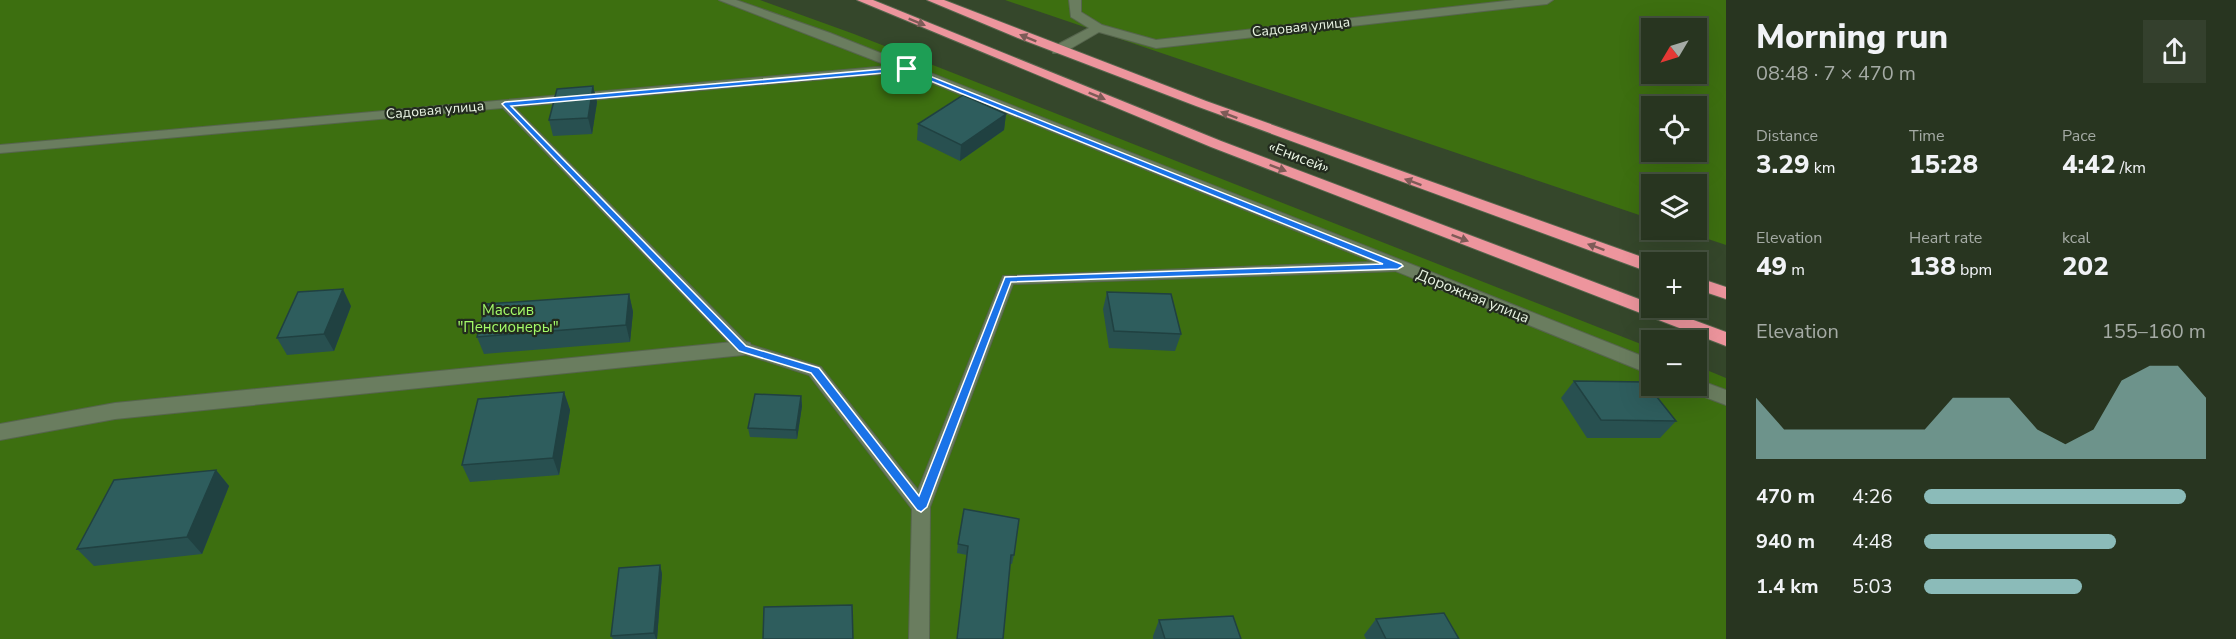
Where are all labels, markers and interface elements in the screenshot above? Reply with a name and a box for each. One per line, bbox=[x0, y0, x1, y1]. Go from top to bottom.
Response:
street label: Садовая улица bbox=[1251, 12, 1351, 42]
text: Morning run bbox=[1756, 15, 1948, 60]
one-way arrow bbox=[908, 17, 926, 27]
north arrow bbox=[1641, 18, 1707, 84]
map controls bbox=[1641, 18, 1707, 396]
button: share bbox=[2143, 20, 2206, 83]
one-way arrow bbox=[1018, 33, 1036, 43]
pin bbox=[881, 43, 932, 94]
icon: arrive bbox=[890, 52, 923, 85]
text: 08:48 · 7 × 470 m bbox=[1756, 60, 1916, 87]
one-way arrow bbox=[1089, 91, 1107, 101]
street label: Садовая улица bbox=[385, 96, 485, 124]
button: locate bbox=[1641, 96, 1707, 162]
one-way arrow bbox=[1220, 110, 1238, 120]
text: Distance bbox=[1756, 125, 1818, 147]
text: Time bbox=[1909, 125, 1945, 147]
text: Pace bbox=[2062, 125, 2096, 147]
street label: «Енисей» bbox=[1266, 136, 1332, 178]
text: 3.29 bbox=[1756, 147, 1810, 182]
text: 15:28 bbox=[1909, 147, 1978, 182]
text: 4:42 bbox=[2062, 147, 2116, 182]
text: km bbox=[1810, 157, 1835, 179]
text: /km bbox=[2116, 157, 2146, 179]
one-way arrow bbox=[1270, 164, 1288, 174]
button: layers bbox=[1641, 174, 1707, 240]
one-way arrow bbox=[1404, 176, 1422, 186]
text: Elevation bbox=[1756, 227, 1822, 249]
text: Heart rate bbox=[1909, 227, 1982, 249]
text: kcal bbox=[2062, 227, 2090, 249]
one-way arrow bbox=[1452, 233, 1470, 243]
one-way arrow bbox=[1587, 241, 1605, 251]
text: 49 bbox=[1756, 249, 1787, 284]
text: 138 bbox=[1909, 249, 1956, 284]
text: 202 bbox=[2062, 249, 2109, 284]
button: + bbox=[1641, 252, 1707, 318]
text: m bbox=[1787, 259, 1805, 281]
text: bpm bbox=[1956, 259, 1992, 281]
street label: Дорожная улица bbox=[1414, 264, 1532, 328]
park label: Массив "Пенсионеры" bbox=[457, 300, 559, 337]
text: Elevation bbox=[1756, 318, 1839, 345]
text: 155–160 m bbox=[2102, 318, 2206, 345]
button: − bbox=[1641, 330, 1707, 396]
text: 470 m bbox=[1756, 483, 1815, 510]
text: 4:26 bbox=[1852, 483, 1893, 510]
text: 940 m bbox=[1756, 528, 1815, 555]
text: 4:48 bbox=[1852, 528, 1893, 555]
text: 1.4 km bbox=[1756, 573, 1819, 600]
text: 5:03 bbox=[1852, 573, 1893, 600]

